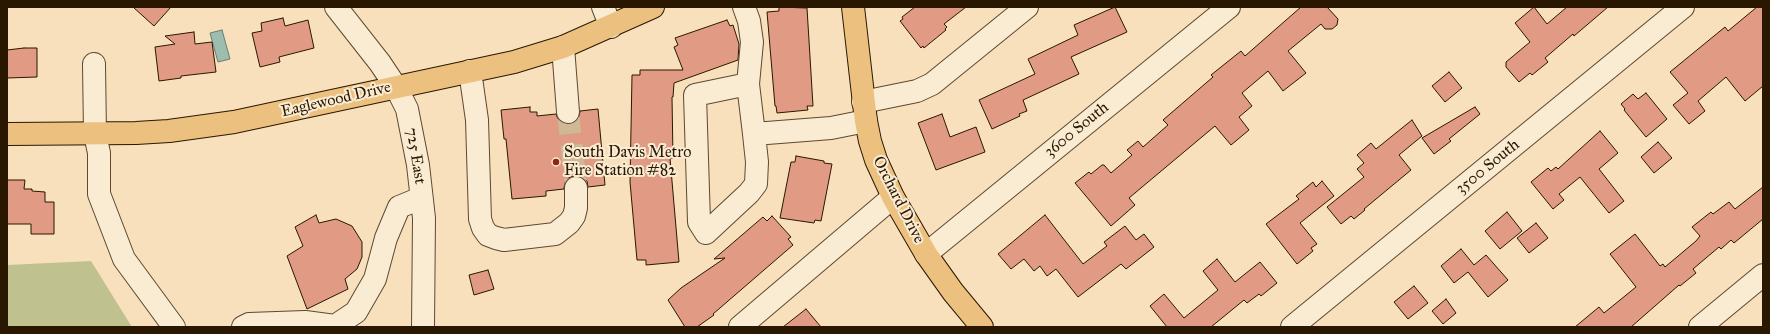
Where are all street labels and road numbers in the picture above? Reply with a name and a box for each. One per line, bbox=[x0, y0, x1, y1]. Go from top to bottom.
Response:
street label: Eaglewood Drive bbox=[279, 78, 393, 122]
street label: 3600 South bbox=[1041, 98, 1113, 162]
street label: 725 East bbox=[401, 126, 429, 186]
street label: 3500 South bbox=[1452, 136, 1524, 198]
street label: Orchard Drive bbox=[868, 153, 928, 247]

